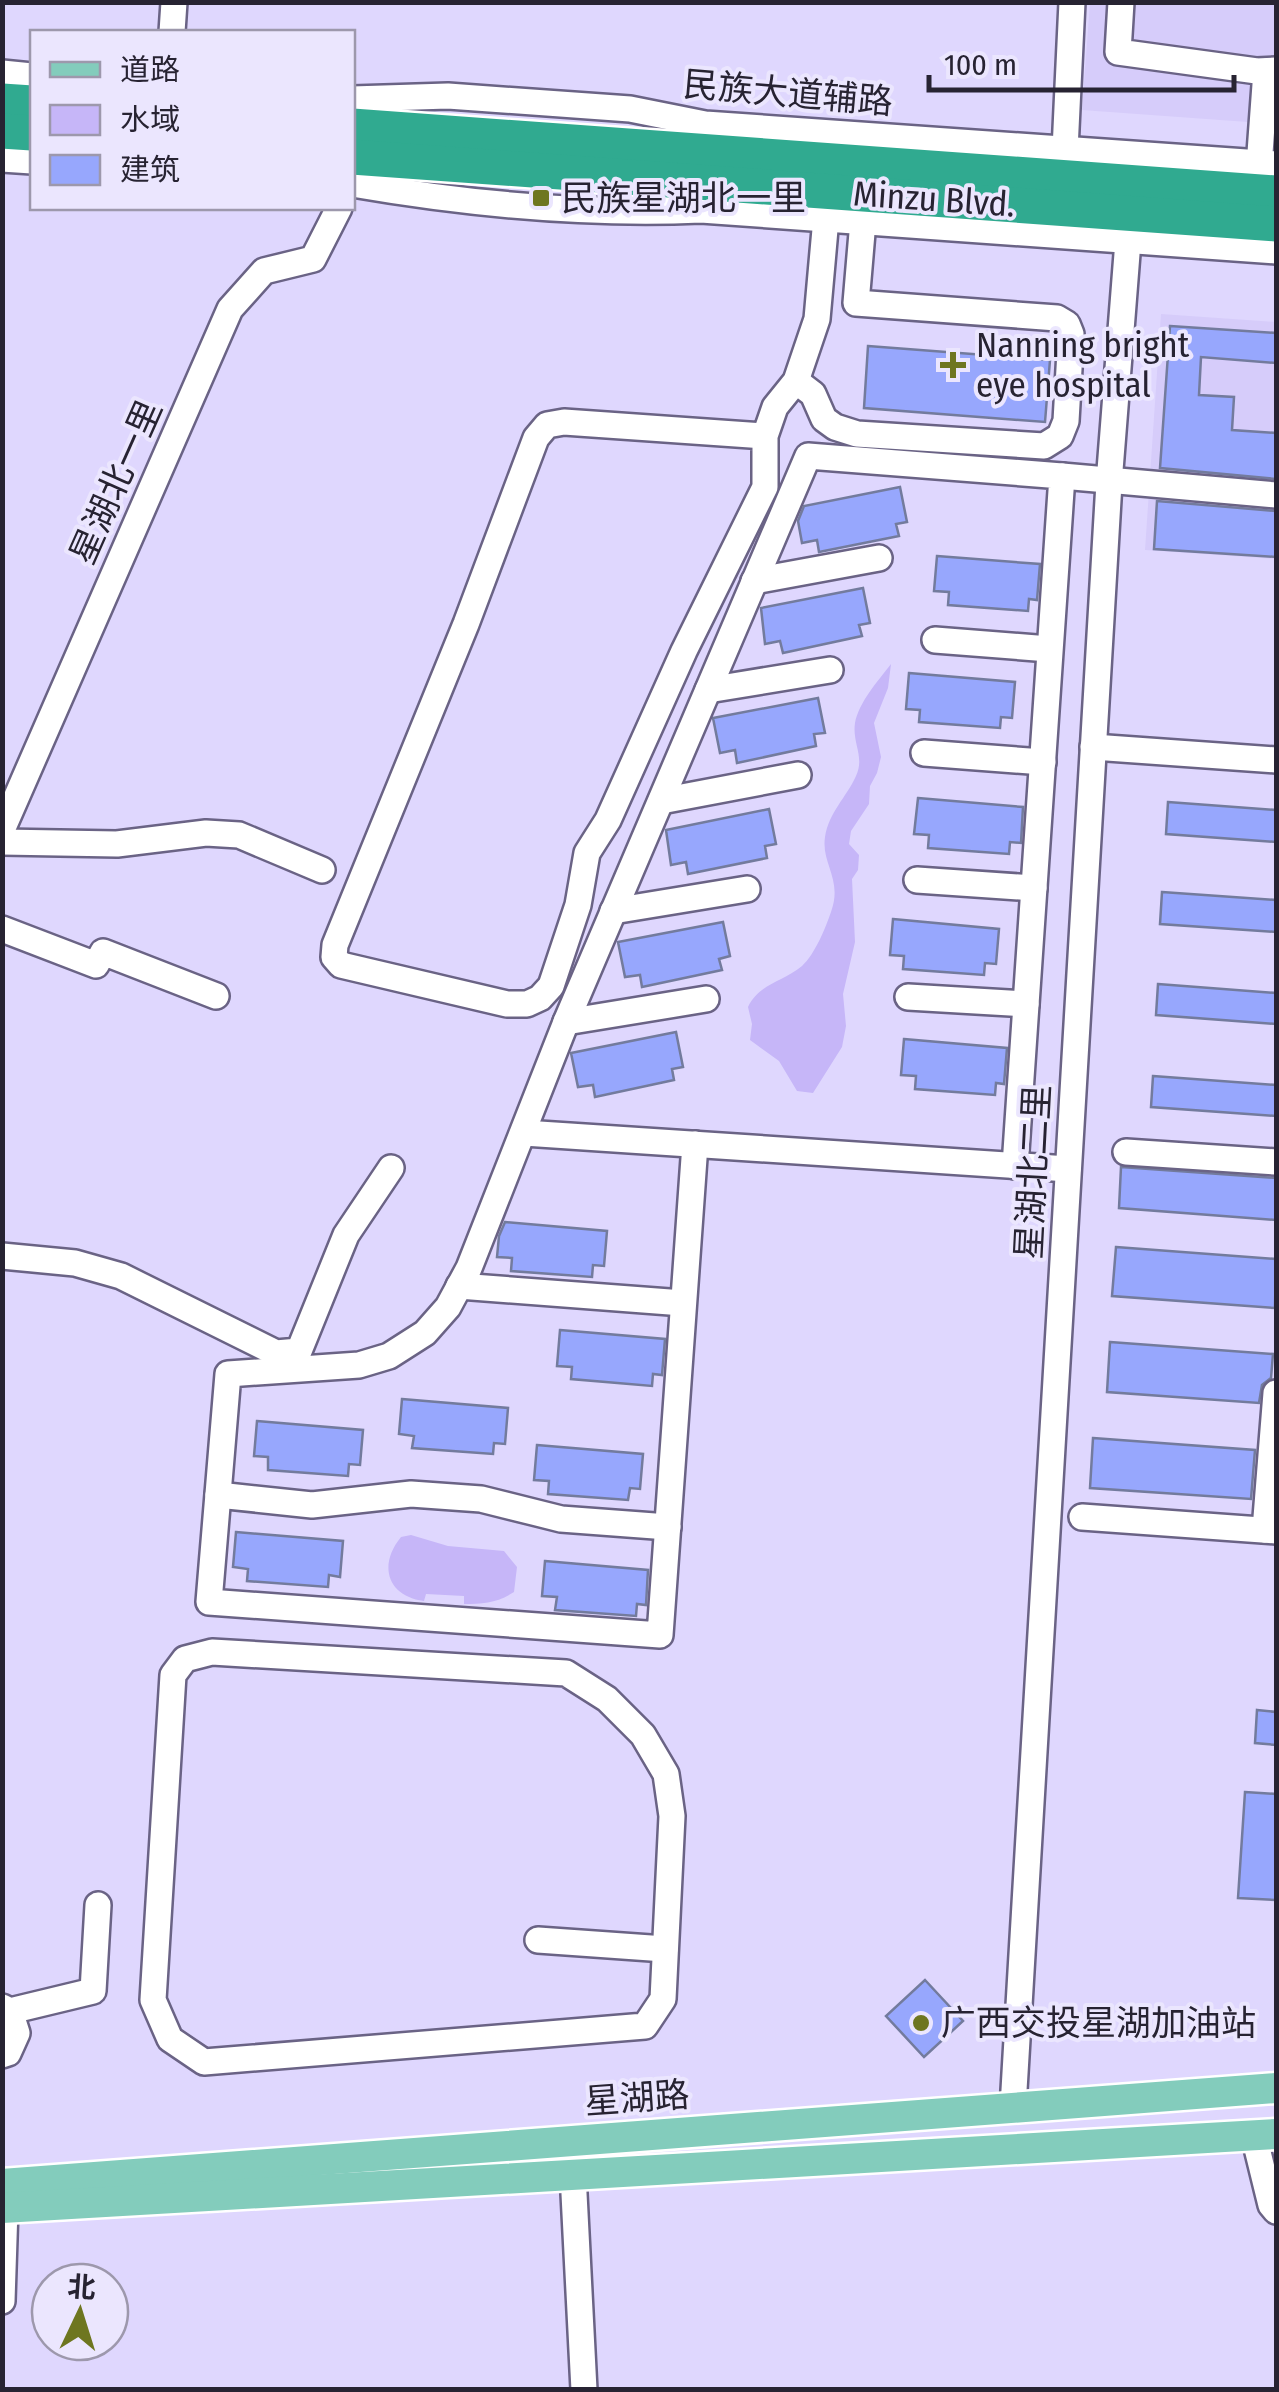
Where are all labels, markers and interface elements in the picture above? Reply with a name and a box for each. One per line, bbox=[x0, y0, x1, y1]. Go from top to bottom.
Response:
legend bbox=[30, 30, 355, 210]
scale bar bbox=[929, 30, 1234, 92]
text: 100 m bbox=[944, 47, 1017, 83]
text: 道路 bbox=[120, 52, 180, 88]
street label: 民族大道辅路 bbox=[682, 63, 894, 123]
text: 水域 bbox=[120, 102, 180, 138]
text: 建筑 bbox=[120, 152, 180, 188]
street label: Minzu Blvd. bbox=[852, 172, 1016, 226]
place label: 民族星湖北一里 bbox=[561, 177, 806, 219]
marker: 民族星湖北一里 bbox=[530, 187, 552, 209]
place label: Nanning bright eye hospital bbox=[976, 324, 1190, 406]
marker: Nanning bright eye hospital bbox=[940, 352, 966, 378]
street label: 星湖北一里 bbox=[61, 394, 171, 570]
street label: 星湖北二里 bbox=[1007, 1084, 1059, 1260]
place label: 广西交投星湖加油站 bbox=[941, 2002, 1256, 2044]
marker: 广西交投星湖加油站 bbox=[910, 2012, 932, 2034]
street label: 星湖路 bbox=[583, 2073, 691, 2123]
north arrow bbox=[30, 2262, 130, 2362]
text: 北 bbox=[67, 2270, 97, 2305]

